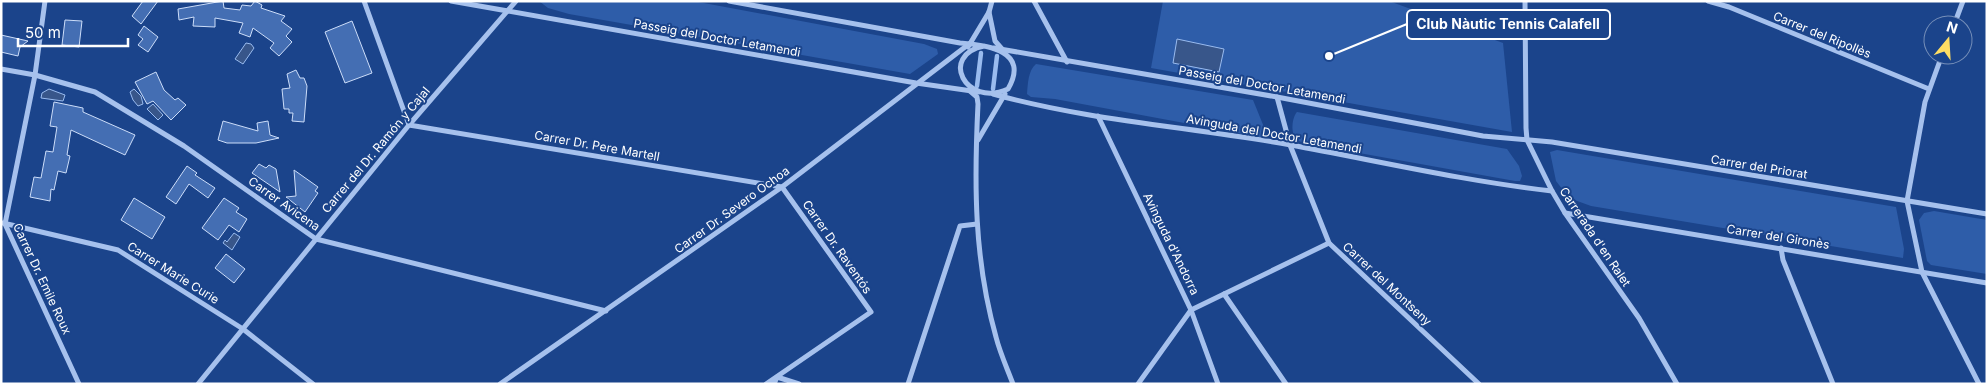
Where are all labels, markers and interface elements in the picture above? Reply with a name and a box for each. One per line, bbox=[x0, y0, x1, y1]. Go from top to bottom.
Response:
street label: Carrer del Ripollès bbox=[1771, 8, 1873, 61]
callout: Club Nàutic Tennis Calafell bbox=[1407, 10, 1610, 39]
scale bar bbox=[18, 15, 128, 47]
street label: Passeig del Doctor Letamendi bbox=[632, 15, 802, 60]
text: Club Nàutic Tennis Calafell bbox=[1416, 15, 1600, 32]
north arrow bbox=[1923, 15, 1973, 65]
text: N bbox=[1944, 17, 1960, 37]
text: 50 m bbox=[25, 23, 61, 42]
street label: Passeig del Doctor Letamendi bbox=[1177, 62, 1347, 107]
street label: Carrer del Dr. Ramón y Cajal bbox=[318, 84, 433, 216]
street label: Avinguda del Doctor Letamendi bbox=[1185, 111, 1363, 156]
street label: Carrer Dr. Pere Martell bbox=[533, 127, 661, 164]
street label: Carrer del Priorat bbox=[1710, 151, 1809, 182]
street label: Carrer Dr. Severo Ochoa bbox=[671, 163, 792, 256]
street label: Carrer Avicena bbox=[245, 173, 323, 234]
street label: Carrerada d'en Ralet bbox=[1557, 184, 1634, 289]
street label: Avinguda d'Andorra bbox=[1140, 190, 1203, 297]
street label: Carrer Dr. Raventós bbox=[799, 197, 875, 296]
street label: Carrer Dr. Emile Roux bbox=[10, 221, 75, 337]
street label: Carrer del Gironès bbox=[1726, 221, 1831, 252]
street label: Carrer Marie Curie bbox=[125, 238, 222, 307]
street label: Carrer del Montseny bbox=[1340, 239, 1435, 329]

